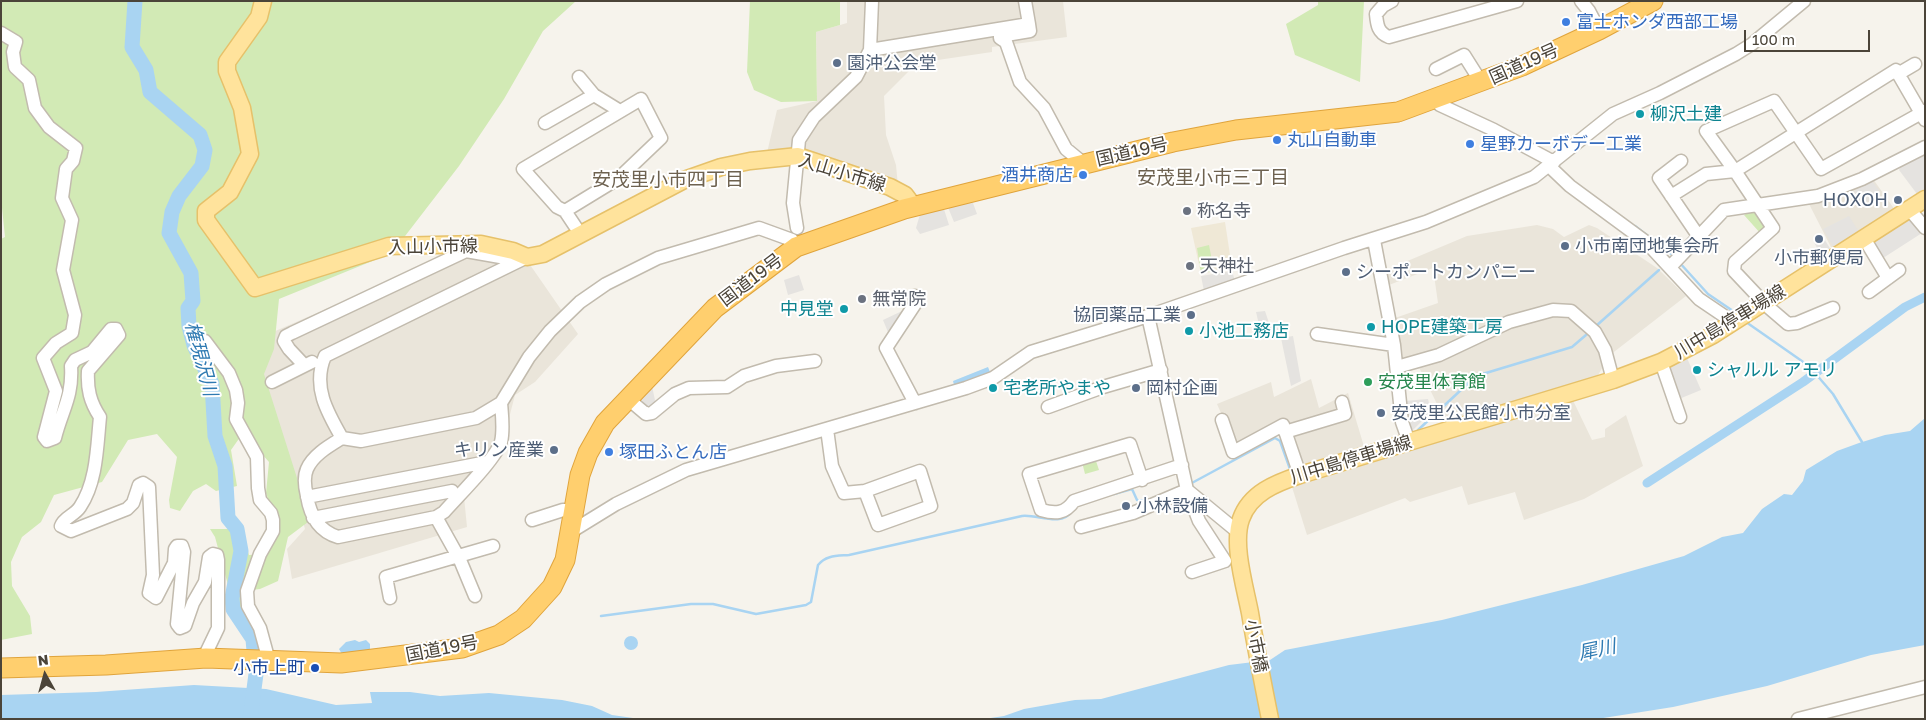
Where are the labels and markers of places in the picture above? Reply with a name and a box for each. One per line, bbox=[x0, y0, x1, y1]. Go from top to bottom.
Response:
place label: 富士ホンダ西部工場 bbox=[1576, 11, 1738, 33]
marker: 富士ホンダ西部工場 bbox=[1560, 16, 1572, 28]
place label: 園沖公会堂 bbox=[847, 52, 937, 74]
marker: 園沖公会堂 bbox=[831, 57, 843, 69]
place label: 柳沢土建 bbox=[1650, 103, 1722, 125]
marker: 柳沢土建 bbox=[1634, 108, 1646, 120]
place label: 丸山自動車 bbox=[1287, 129, 1377, 151]
place label: 星野カーボデー工業 bbox=[1480, 133, 1642, 155]
marker: 丸山自動車 bbox=[1271, 134, 1283, 146]
marker: 星野カーボデー工業 bbox=[1464, 138, 1476, 150]
place label: 酒井商店 bbox=[1001, 164, 1073, 186]
marker: 酒井商店 bbox=[1077, 169, 1089, 181]
place label: HOXOH bbox=[1823, 189, 1888, 211]
marker: HOXOH bbox=[1892, 194, 1904, 206]
place label: 称名寺 bbox=[1197, 200, 1251, 222]
marker: 称名寺 bbox=[1181, 205, 1193, 217]
marker: 小市郵便局 bbox=[1813, 233, 1825, 245]
place label: 小市南団地集会所 bbox=[1575, 235, 1719, 257]
marker: 小市南団地集会所 bbox=[1559, 240, 1571, 252]
place label: 小市郵便局 bbox=[1774, 247, 1864, 269]
place label: 天神社 bbox=[1200, 255, 1254, 277]
marker: 天神社 bbox=[1184, 260, 1196, 272]
place label: シーポートカンパニー bbox=[1356, 261, 1536, 283]
marker: シーポートカンパニー bbox=[1340, 266, 1352, 278]
place label: 無常院 bbox=[872, 288, 926, 310]
marker: 無常院 bbox=[856, 293, 868, 305]
place label: 中見堂 bbox=[780, 298, 834, 320]
marker: 中見堂 bbox=[838, 303, 850, 315]
place label: 協同薬品工業 bbox=[1073, 304, 1181, 326]
marker: 協同薬品工業 bbox=[1185, 309, 1197, 321]
place label: HOPE建築工房 bbox=[1381, 316, 1503, 338]
place label: 小池工務店 bbox=[1199, 320, 1289, 342]
marker: HOPE建築工房 bbox=[1365, 321, 1377, 333]
marker: 小池工務店 bbox=[1183, 325, 1195, 337]
place label: シャルル アモリ bbox=[1707, 359, 1837, 381]
marker: シャルル アモリ bbox=[1691, 364, 1703, 376]
place label: 安茂里体育館 bbox=[1378, 371, 1486, 393]
marker: 安茂里体育館 bbox=[1362, 376, 1374, 388]
place label: 宅老所やまや bbox=[1003, 377, 1111, 399]
place label: 岡村企画 bbox=[1146, 377, 1218, 399]
marker: 宅老所やまや bbox=[987, 382, 999, 394]
marker: 岡村企画 bbox=[1130, 382, 1142, 394]
place label: 安茂里公民館小市分室 bbox=[1391, 402, 1571, 424]
marker: 安茂里公民館小市分室 bbox=[1375, 407, 1387, 419]
place label: キリン産業 bbox=[454, 439, 544, 461]
place label: 塚田ふとん店 bbox=[619, 441, 727, 463]
marker: キリン産業 bbox=[548, 444, 560, 456]
marker: 塚田ふとん店 bbox=[603, 446, 615, 458]
place label: 小林設備 bbox=[1136, 495, 1208, 517]
marker: 小林設備 bbox=[1120, 500, 1132, 512]
place label: 小市上町 bbox=[233, 657, 305, 679]
marker: 小市上町 bbox=[309, 662, 321, 674]

